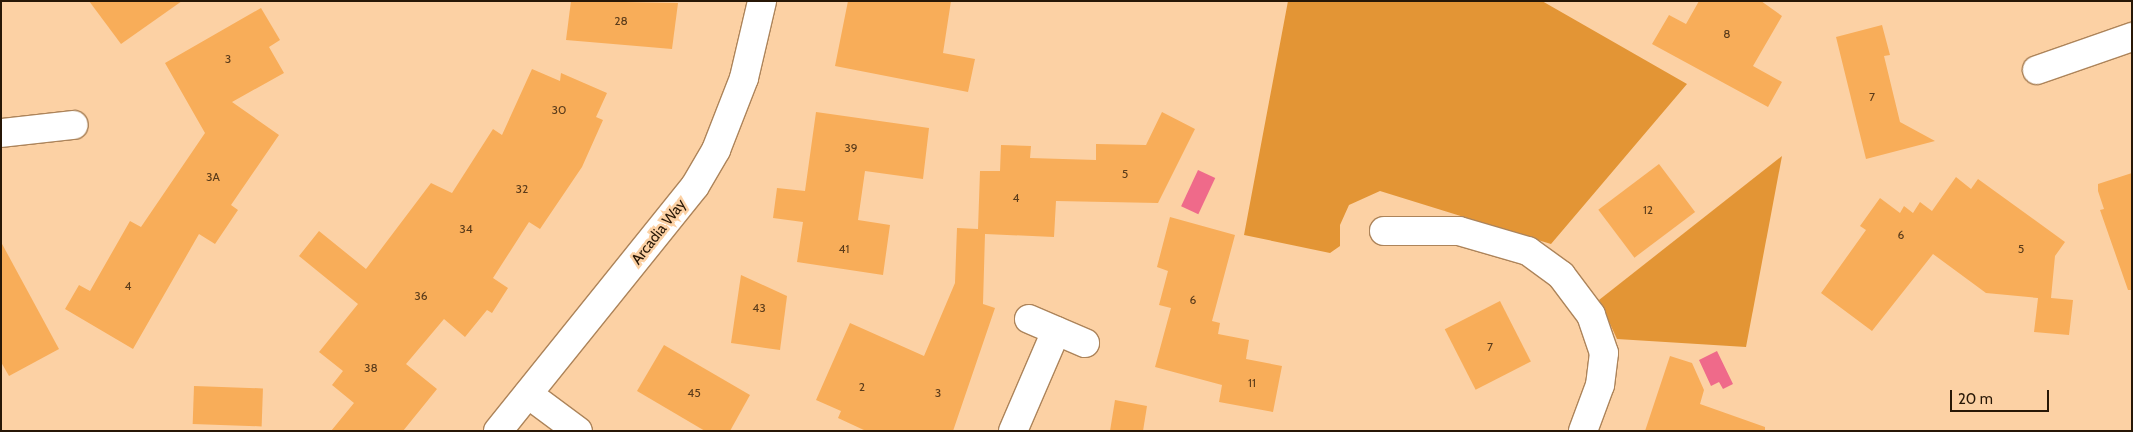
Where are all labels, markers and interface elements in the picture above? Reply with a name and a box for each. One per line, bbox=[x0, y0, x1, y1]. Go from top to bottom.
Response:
house number: 28 bbox=[614, 14, 628, 28]
house number: 8 bbox=[1723, 27, 1731, 41]
house number: 3 bbox=[225, 52, 231, 66]
house number: 7 bbox=[1869, 90, 1875, 104]
house number: 30 bbox=[552, 103, 566, 117]
house number: 39 bbox=[844, 141, 858, 155]
house number: 5 bbox=[1122, 167, 1128, 181]
house number: 3A bbox=[206, 170, 220, 184]
house number: 32 bbox=[516, 182, 528, 196]
house number: 4 bbox=[1013, 191, 1019, 205]
street label: Arcadia Way bbox=[628, 196, 690, 268]
house number: 12 bbox=[1643, 203, 1653, 217]
house number: 34 bbox=[459, 222, 473, 236]
house number: 6 bbox=[1898, 228, 1904, 242]
house number: 41 bbox=[839, 242, 849, 256]
house number: 5 bbox=[2018, 242, 2024, 256]
house number: 4 bbox=[125, 279, 131, 293]
house number: 36 bbox=[414, 289, 428, 303]
house number: 6 bbox=[1190, 293, 1196, 307]
house number: 43 bbox=[752, 301, 766, 315]
house number: 7 bbox=[1487, 340, 1493, 354]
house number: 38 bbox=[364, 361, 378, 375]
house number: 11 bbox=[1248, 376, 1256, 390]
house number: 2 bbox=[859, 380, 865, 394]
scale bar bbox=[1953, 380, 2052, 412]
house number: 45 bbox=[687, 386, 701, 400]
house number: 3 bbox=[935, 386, 941, 400]
text: 20 m bbox=[1958, 390, 1993, 408]

